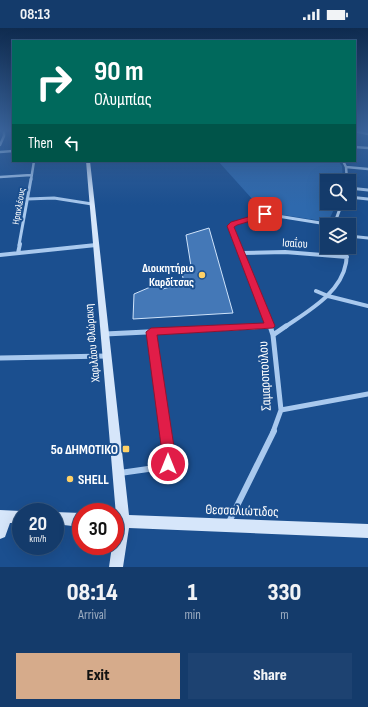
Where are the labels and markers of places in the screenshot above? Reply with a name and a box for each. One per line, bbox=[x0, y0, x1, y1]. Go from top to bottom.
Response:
pin bbox=[248, 197, 282, 231]
place label: Διοικητήριο Καρδίτσας bbox=[142, 261, 194, 290]
marker: Διοικητήριο Καρδίτσας bbox=[197, 270, 207, 280]
place label: 5ο ΔΗΜΟΤΙΚΟ bbox=[51, 441, 118, 458]
marker: 5ο ΔΗΜΟΤΙΚΟ bbox=[121, 444, 131, 454]
place label: SHELL bbox=[78, 471, 109, 488]
marker: SHELL bbox=[65, 474, 75, 484]

